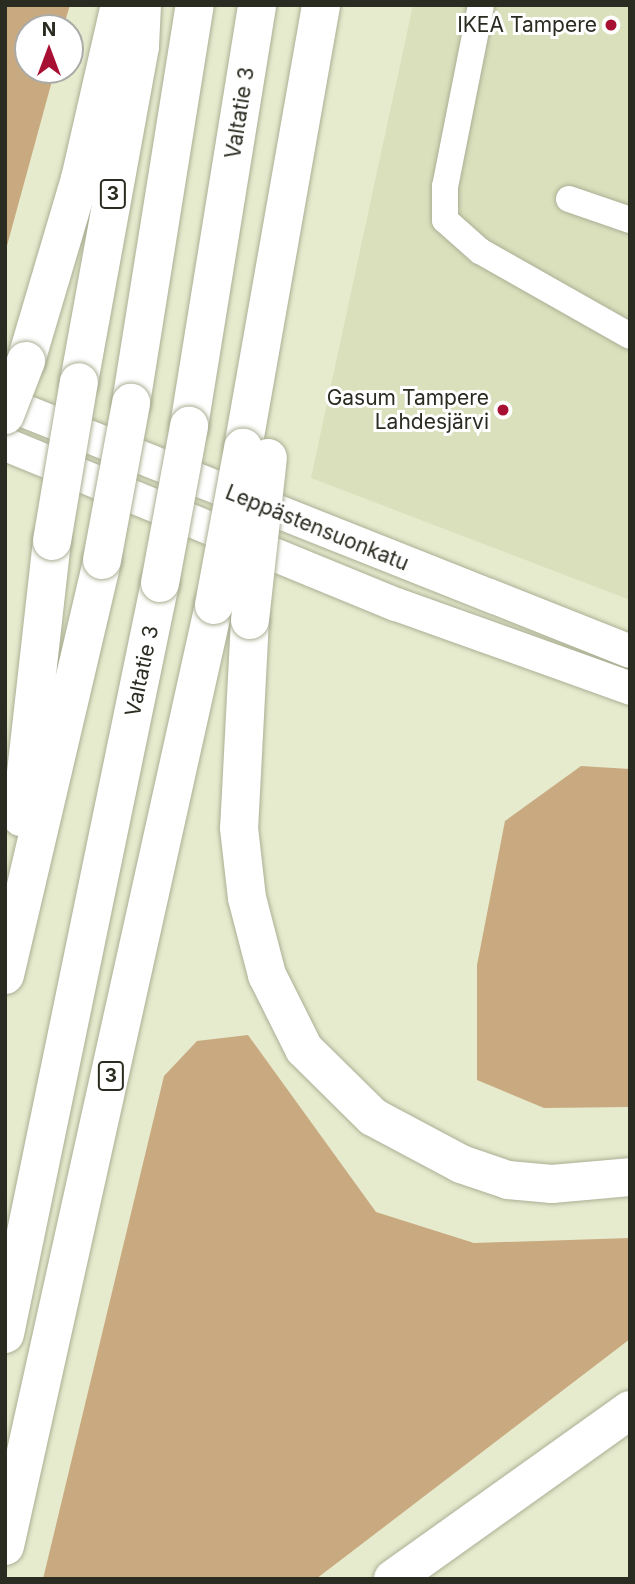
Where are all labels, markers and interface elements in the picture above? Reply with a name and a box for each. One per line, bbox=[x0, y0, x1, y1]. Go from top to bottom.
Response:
place label: IKEA Tampere bbox=[457, 12, 597, 38]
north arrow bbox=[14, 14, 84, 84]
marker: IKEA Tampere bbox=[603, 17, 619, 33]
text: N bbox=[42, 18, 56, 41]
street label: Valtatie 3 bbox=[220, 65, 260, 161]
road number: 3 bbox=[99, 178, 127, 210]
place label: Gasum Tampere Lahdesjärvi bbox=[327, 385, 489, 435]
marker: Gasum Tampere Lahdesjärvi bbox=[495, 402, 511, 418]
street label: Leppästensuonkatu bbox=[222, 480, 412, 576]
street label: Valtatie 3 bbox=[120, 623, 164, 719]
road number: 3 bbox=[97, 1060, 125, 1092]

